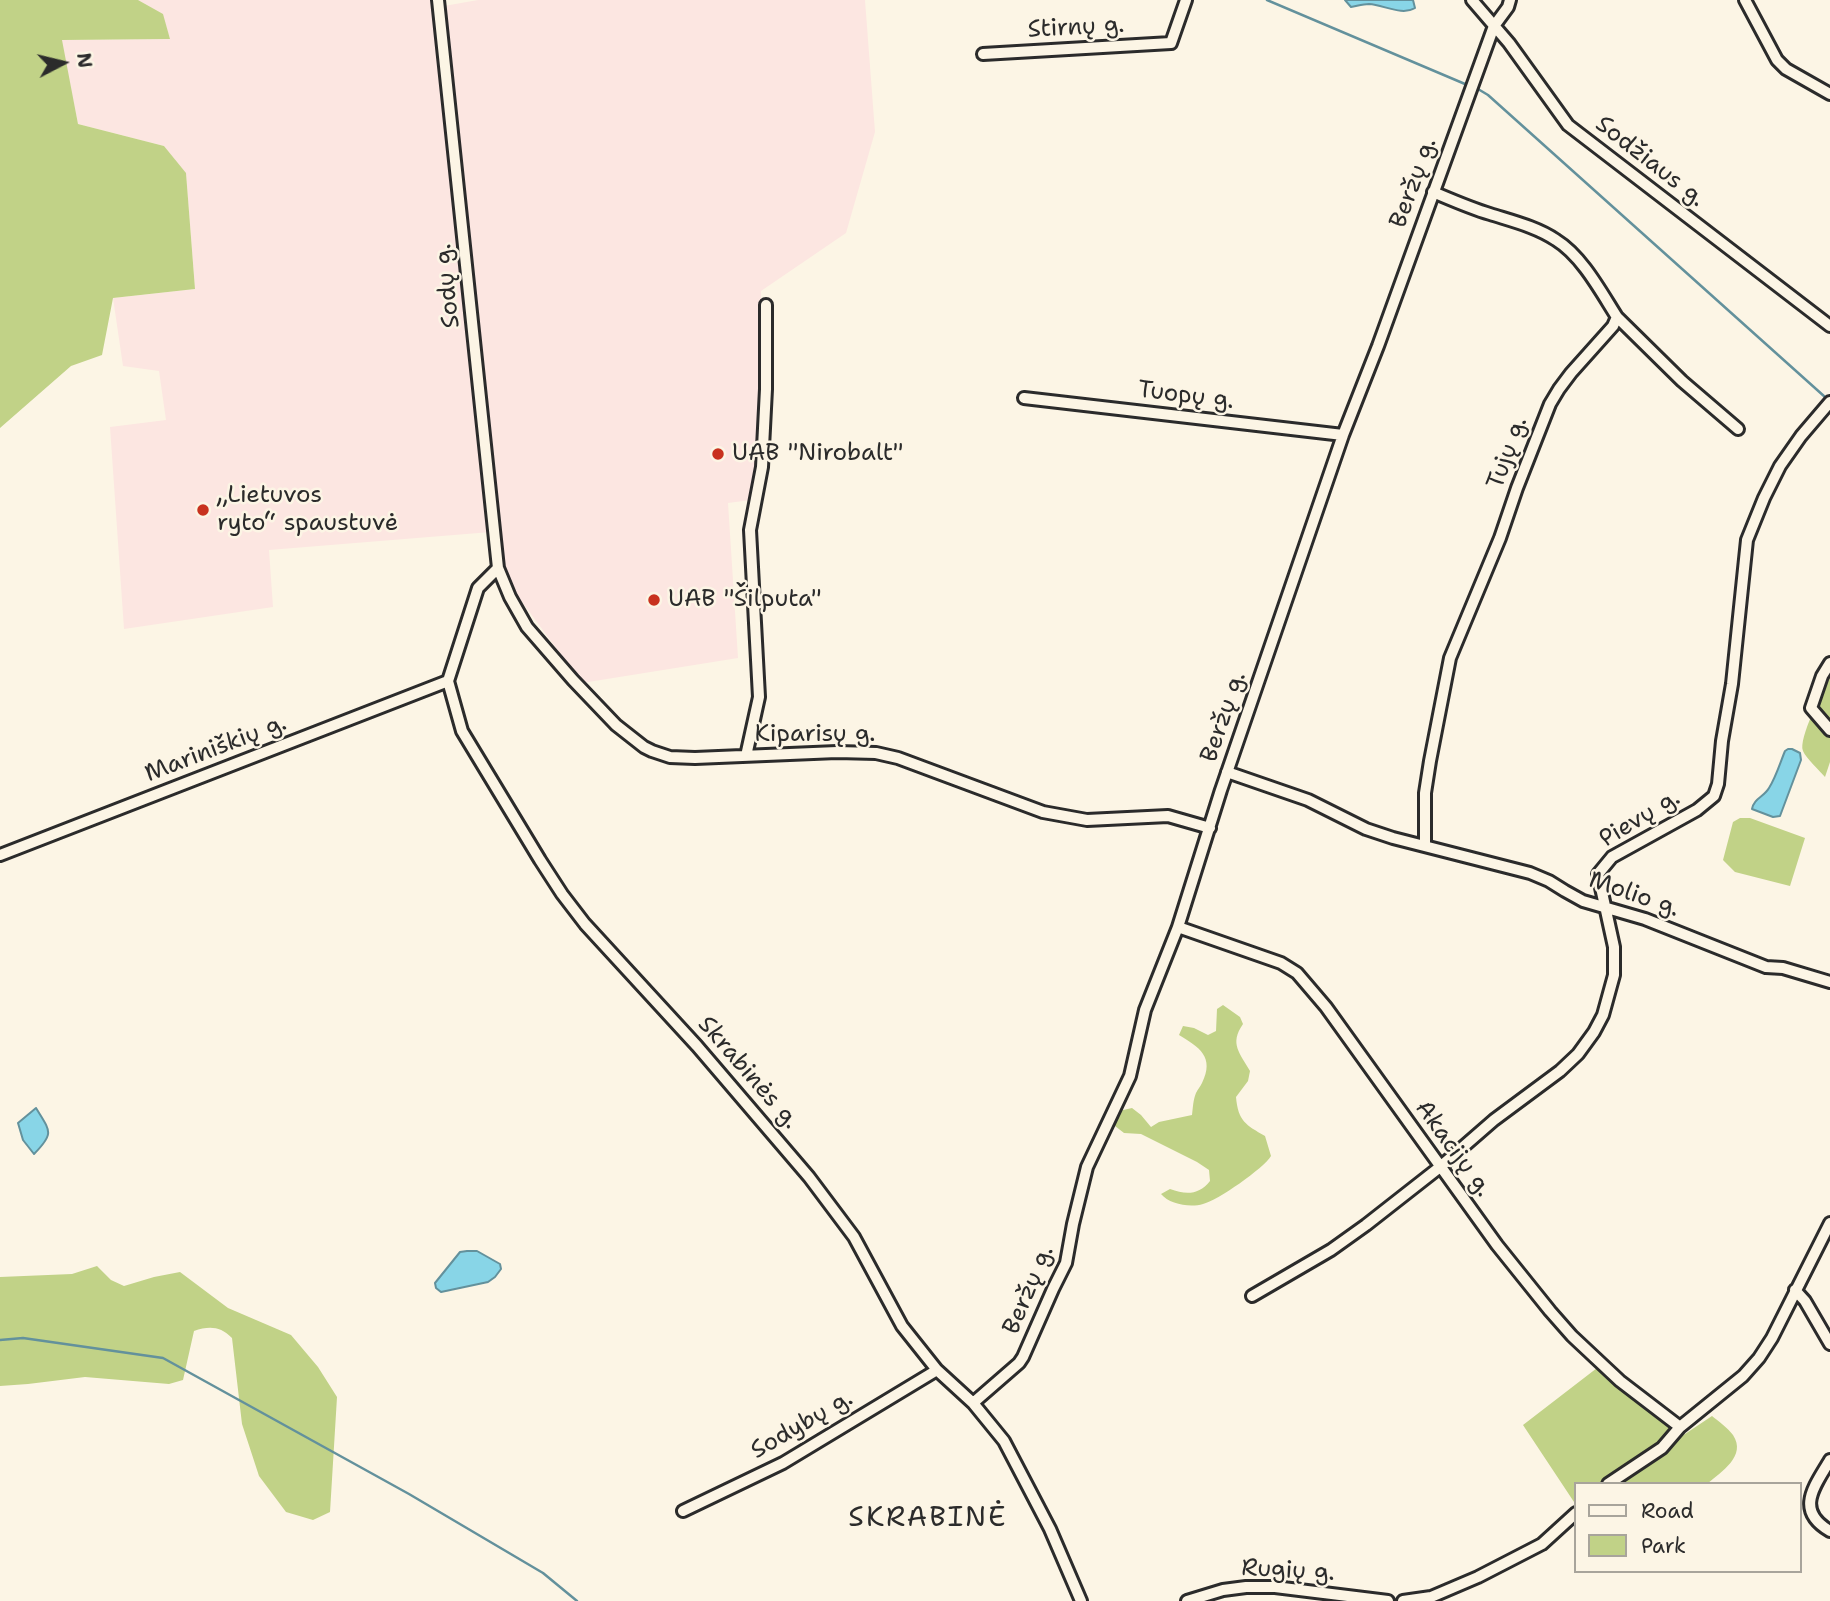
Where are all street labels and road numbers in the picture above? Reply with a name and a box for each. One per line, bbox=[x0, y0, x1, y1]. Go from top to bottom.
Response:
street label: Stirnų g. bbox=[1027, 11, 1125, 45]
street label: Sodžiaus g. bbox=[1589, 110, 1711, 214]
street label: Beržų g. bbox=[1384, 134, 1444, 232]
street label: Sodų g. bbox=[429, 242, 467, 330]
street label: Tuopų g. bbox=[1136, 376, 1236, 416]
street label: Tujų g. bbox=[1482, 413, 1534, 493]
street label: Beržų g. bbox=[1195, 668, 1253, 766]
street label: Mariniškių g. bbox=[141, 709, 291, 789]
street label: Kiparisų g. bbox=[755, 721, 875, 749]
street label: Pievų g. bbox=[1595, 784, 1685, 854]
street label: Molio g. bbox=[1585, 866, 1683, 924]
street label: Skrabinės g. bbox=[691, 1011, 805, 1135]
street label: Akacijų g. bbox=[1408, 1095, 1498, 1203]
street label: Beržų g. bbox=[997, 1241, 1061, 1339]
street label: Sodybų g. bbox=[746, 1384, 858, 1466]
street label: Rugių g. bbox=[1241, 1554, 1335, 1588]

